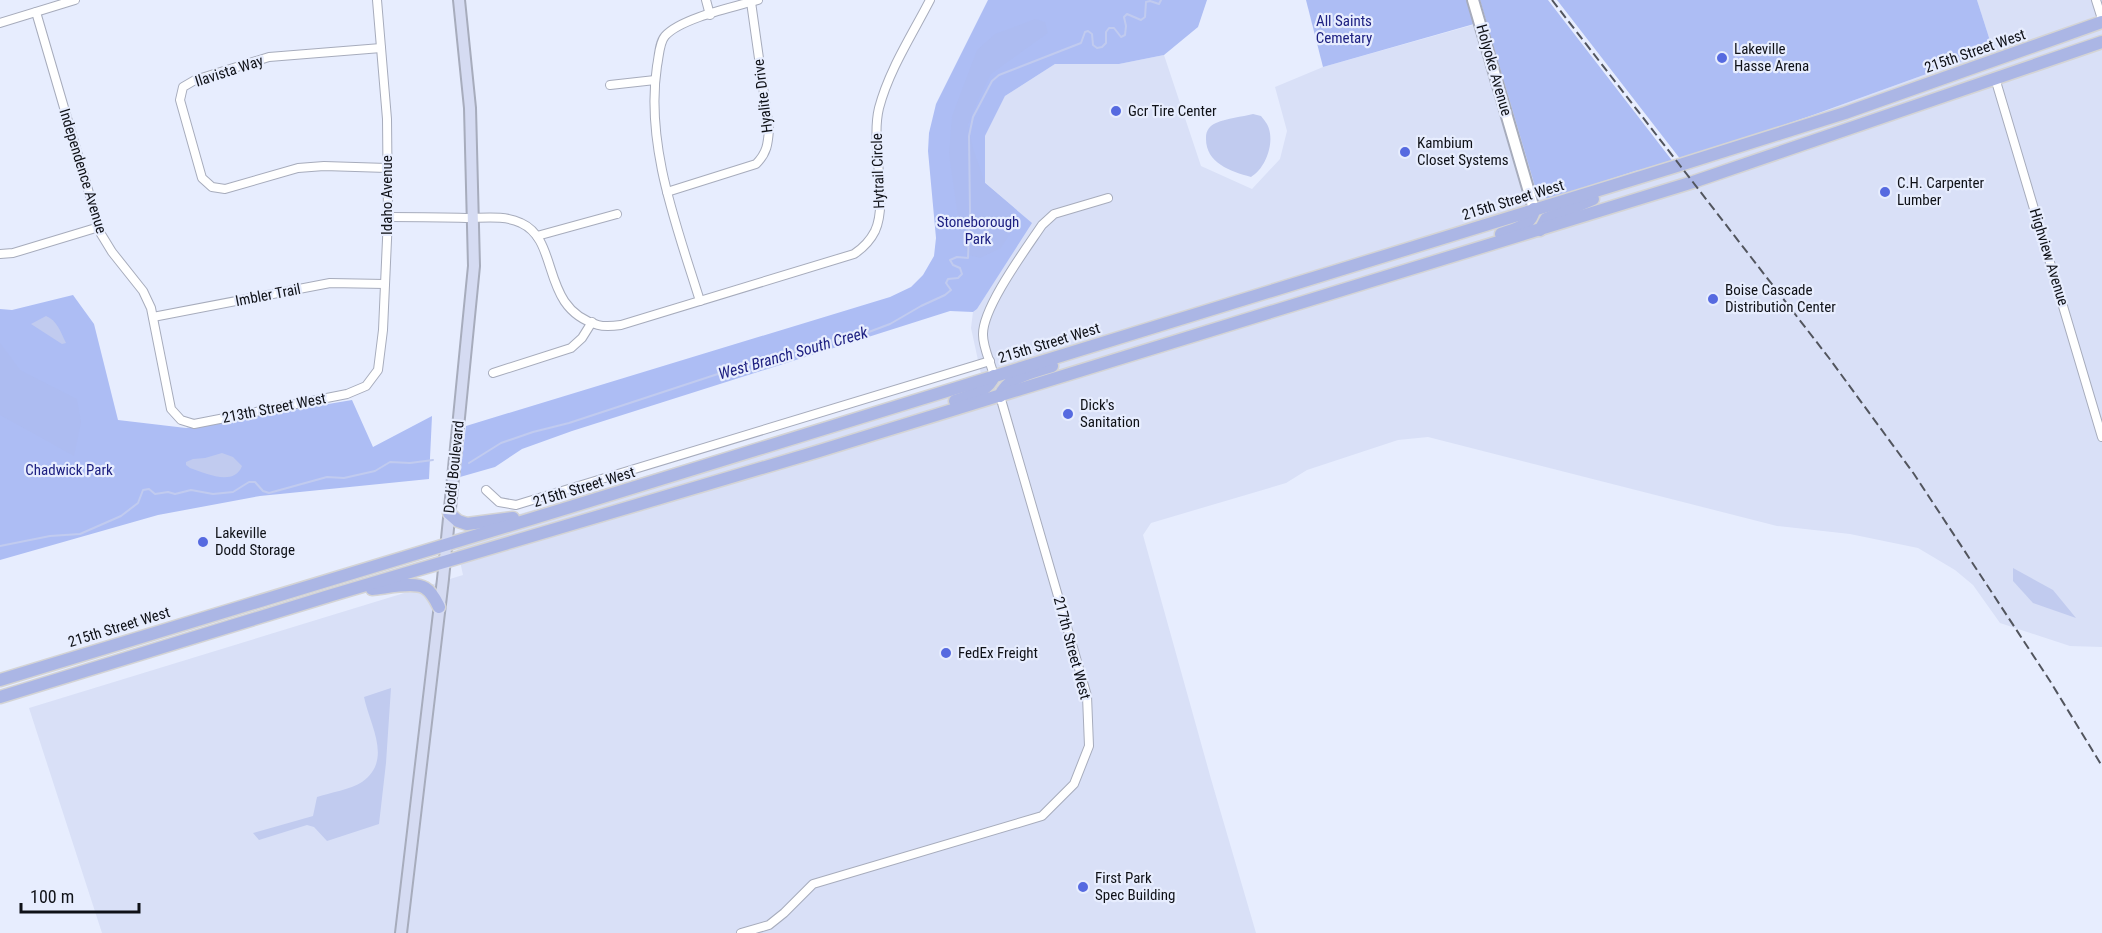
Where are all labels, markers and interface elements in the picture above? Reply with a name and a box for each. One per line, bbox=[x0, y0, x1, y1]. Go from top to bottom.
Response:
park label: All Saints Cemetary bbox=[1316, 12, 1372, 47]
street label: Holyoke Avenue bbox=[1472, 22, 1516, 118]
street label: 215th Street West bbox=[1922, 25, 2028, 77]
place label: Lakeville Hasse Arena bbox=[1734, 40, 1809, 75]
marker: Lakeville Hasse Arena bbox=[1715, 51, 1729, 65]
street label: Ilavista Way bbox=[193, 52, 265, 90]
street label: Hyalite Drive bbox=[750, 58, 776, 134]
place label: Gcr Tire Center bbox=[1128, 102, 1217, 120]
marker: Gcr Tire Center bbox=[1109, 104, 1123, 118]
street label: Independence Avenue bbox=[55, 106, 111, 236]
street label: Hytrail Circle bbox=[868, 133, 888, 209]
place label: Kambium Closet Systems bbox=[1417, 134, 1509, 169]
marker: Kambium Closet Systems bbox=[1398, 145, 1412, 159]
street label: Idaho Avenue bbox=[378, 155, 396, 235]
place label: C.H. Carpenter Lumber bbox=[1897, 174, 1985, 209]
street label: 215th Street West bbox=[1460, 176, 1566, 224]
marker: C.H. Carpenter Lumber bbox=[1878, 185, 1892, 199]
street label: Highview Avenue bbox=[2026, 206, 2072, 308]
park label: Stoneborough Park bbox=[937, 213, 1019, 248]
street label: Imbler Trail bbox=[234, 280, 302, 310]
place label: Boise Cascade Distribution Center bbox=[1725, 281, 1836, 316]
marker: Boise Cascade Distribution Center bbox=[1706, 292, 1720, 306]
street label: 215th Street West bbox=[996, 319, 1102, 367]
water label: West Branch South Creek bbox=[716, 322, 871, 383]
street label: 213th Street West bbox=[221, 389, 327, 427]
place label: Dick's Sanitation bbox=[1080, 396, 1140, 431]
marker: Dick's Sanitation bbox=[1061, 407, 1075, 421]
street label: Dodd Boulevard bbox=[440, 420, 468, 514]
park label: Chadwick Park bbox=[25, 461, 113, 479]
street label: 215th Street West bbox=[531, 463, 637, 511]
place label: Lakeville Dodd Storage bbox=[215, 524, 295, 559]
marker: Lakeville Dodd Storage bbox=[196, 535, 210, 549]
street label: 217th Street West bbox=[1050, 595, 1094, 701]
street label: 215th Street West bbox=[66, 603, 172, 651]
place label: FedEx Freight bbox=[958, 644, 1038, 662]
marker: FedEx Freight bbox=[939, 646, 953, 660]
place label: First Park Spec Building bbox=[1095, 869, 1175, 904]
scale bar bbox=[21, 876, 140, 914]
marker: First Park Spec Building bbox=[1076, 880, 1090, 894]
text: 100 m bbox=[30, 886, 74, 907]

